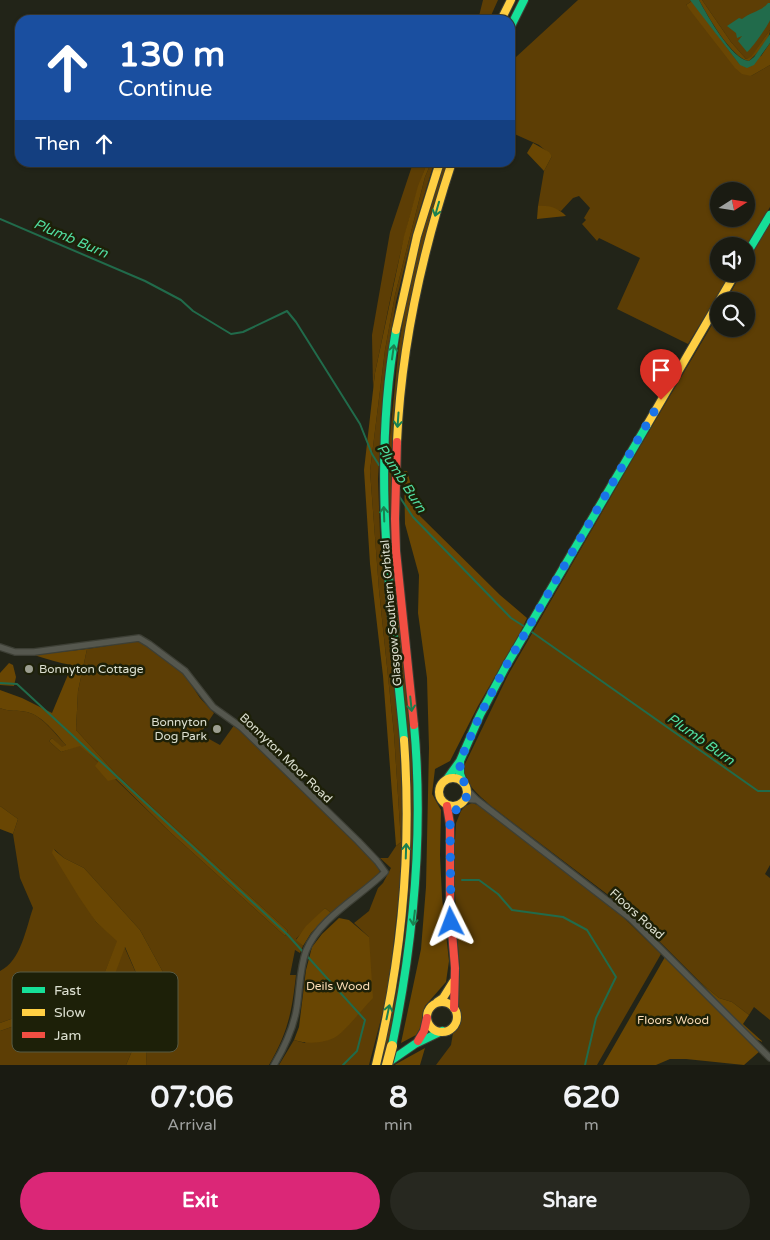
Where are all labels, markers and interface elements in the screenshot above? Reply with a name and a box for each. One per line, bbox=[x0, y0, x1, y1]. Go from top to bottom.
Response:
text: 130 m bbox=[118, 34, 225, 76]
icon: ahead bbox=[35, 35, 100, 100]
text: Continue bbox=[118, 76, 213, 102]
icon: ahead bbox=[90, 130, 118, 158]
text: Then bbox=[35, 133, 80, 155]
north arrow bbox=[710, 182, 755, 228]
map controls bbox=[710, 182, 755, 337]
one-way arrow bbox=[432, 200, 442, 216]
water label: Plumb Burn bbox=[31, 215, 111, 262]
button: sound bbox=[710, 237, 755, 282]
button: search bbox=[710, 292, 755, 337]
one-way arrow bbox=[388, 345, 398, 361]
pin bbox=[640, 349, 682, 400]
icon: arrive bbox=[647, 356, 675, 384]
one-way arrow bbox=[394, 411, 403, 427]
water label: Plumb Burn bbox=[373, 441, 430, 516]
one-way arrow bbox=[380, 507, 389, 523]
street label: Glasgow Southern Orbital bbox=[378, 539, 404, 687]
place label: Bonnyton Cottage bbox=[39, 662, 144, 676]
marker: Bonnyton Cottage bbox=[23, 663, 35, 675]
one-way arrow bbox=[407, 696, 416, 712]
street label: Bonnyton Moor Road bbox=[237, 710, 335, 806]
water label: Plumb Burn bbox=[664, 710, 738, 769]
place label: Bonnyton Dog Park bbox=[151, 715, 207, 743]
marker: Bonnyton Dog Park bbox=[211, 723, 223, 735]
one-way arrow bbox=[401, 843, 411, 860]
street label: Floors Road bbox=[607, 886, 667, 942]
position arrow bbox=[424, 895, 476, 947]
one-way arrow bbox=[409, 910, 419, 926]
legend bbox=[12, 972, 178, 1052]
park label: Deils Wood bbox=[306, 979, 370, 993]
text: Fast bbox=[54, 982, 82, 999]
text: Slow bbox=[54, 1004, 86, 1021]
one-way arrow bbox=[384, 1004, 393, 1020]
park label: Floors Wood bbox=[637, 1013, 709, 1027]
text: Jam bbox=[54, 1027, 81, 1044]
text: 07:06 bbox=[150, 1079, 234, 1116]
text: 8 bbox=[389, 1079, 408, 1116]
text: 620 bbox=[563, 1079, 620, 1116]
text: Arrival bbox=[167, 1115, 217, 1135]
text: min bbox=[384, 1115, 413, 1135]
text: m bbox=[584, 1115, 599, 1135]
button: Exit bbox=[20, 1172, 380, 1230]
button: Share bbox=[390, 1172, 750, 1230]

